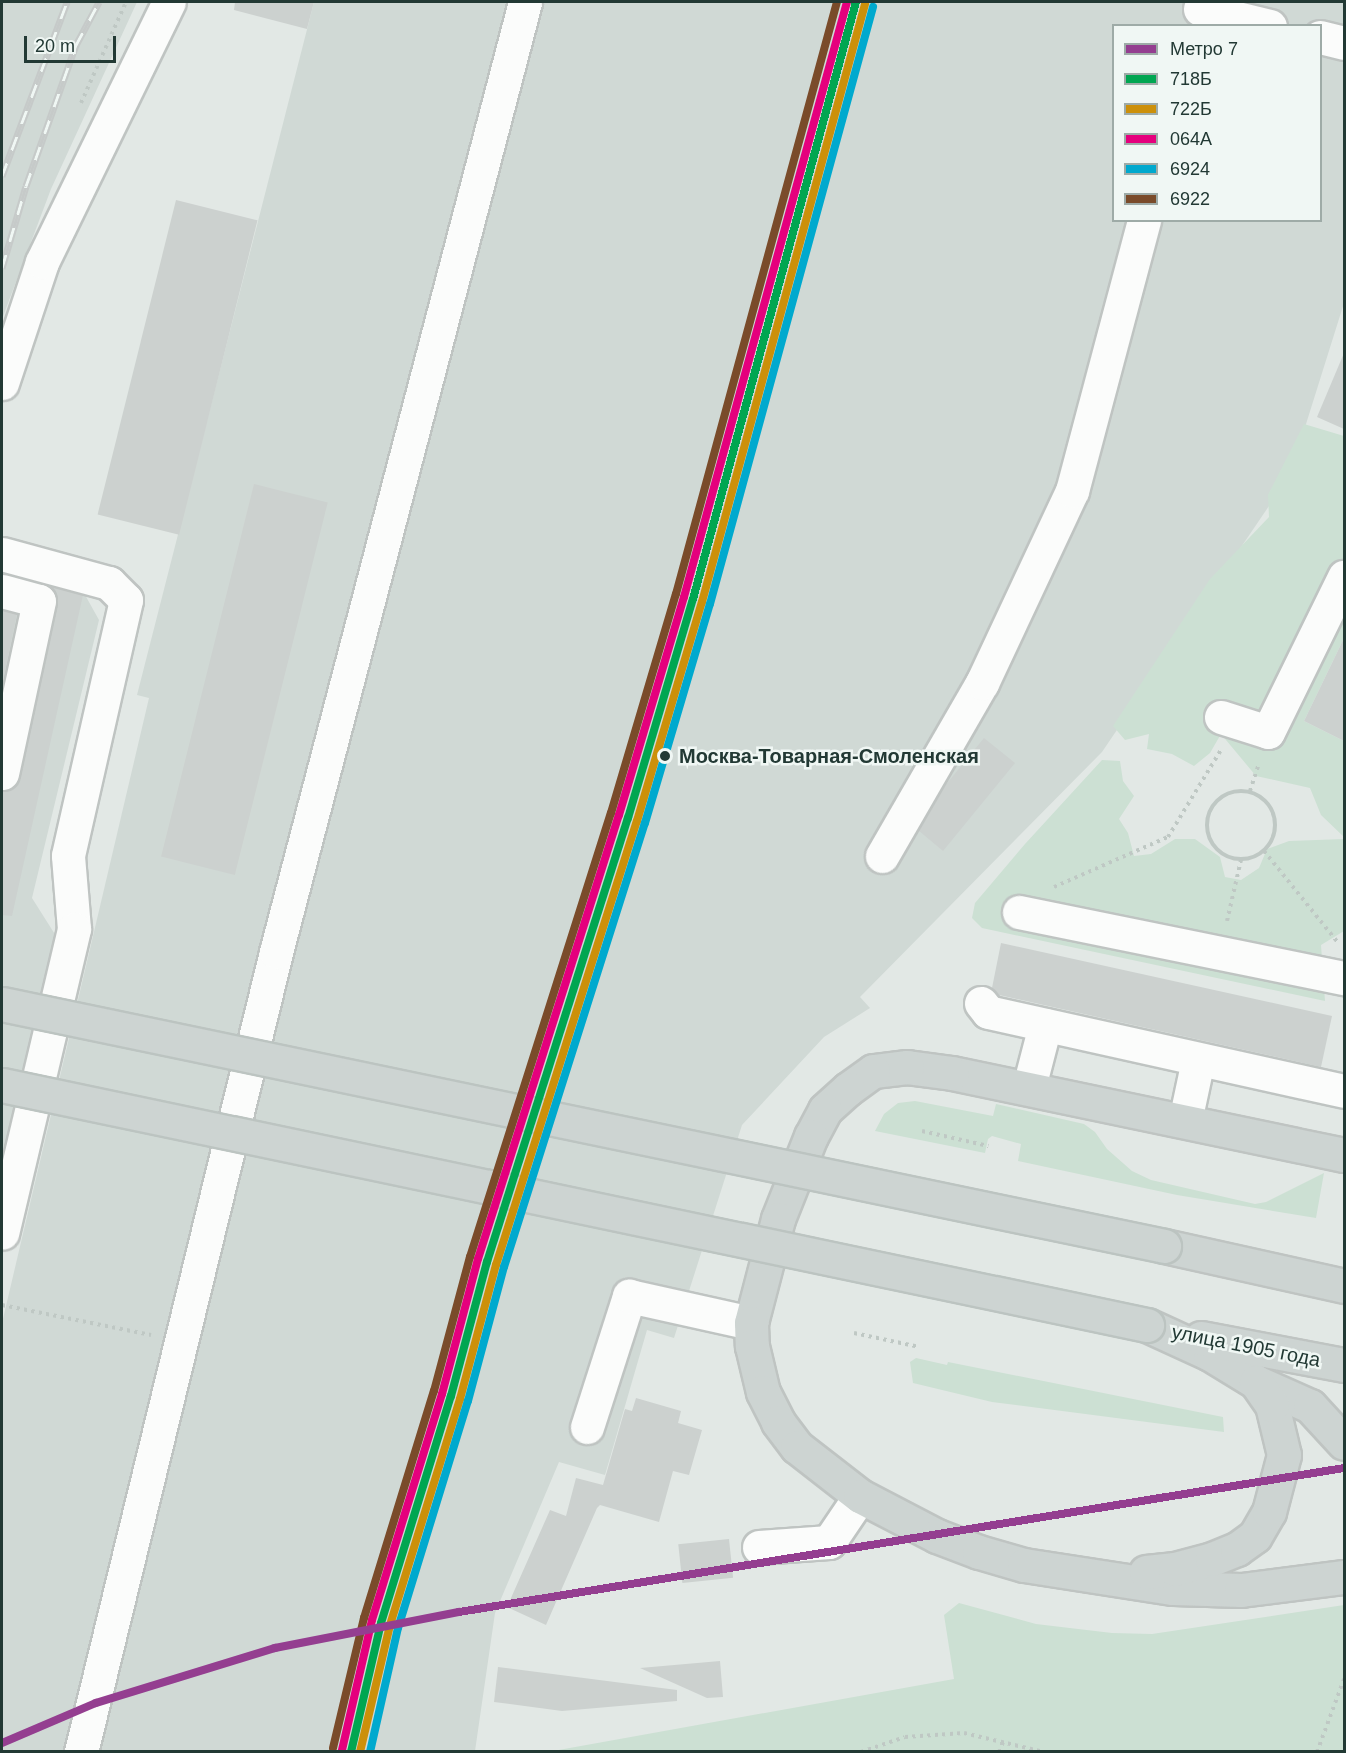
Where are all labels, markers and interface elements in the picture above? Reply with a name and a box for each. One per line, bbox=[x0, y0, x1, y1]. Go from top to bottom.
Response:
scale bar bbox=[27, 24, 118, 62]
legend bbox=[1112, 24, 1322, 222]
text: 20 m bbox=[35, 36, 75, 56]
text: Метро 7 bbox=[1170, 39, 1238, 59]
text: 718Б bbox=[1170, 69, 1212, 89]
text: 722Б bbox=[1170, 99, 1212, 119]
text: 064А bbox=[1170, 129, 1212, 149]
text: 6924 bbox=[1170, 159, 1210, 179]
text: 6922 bbox=[1170, 189, 1210, 209]
place label: Москва-Товарная-Смоленская bbox=[679, 744, 979, 768]
marker: Москва-Товарная-Смоленская bbox=[656, 747, 674, 765]
street label: улица 1905 года bbox=[1170, 1320, 1322, 1372]

